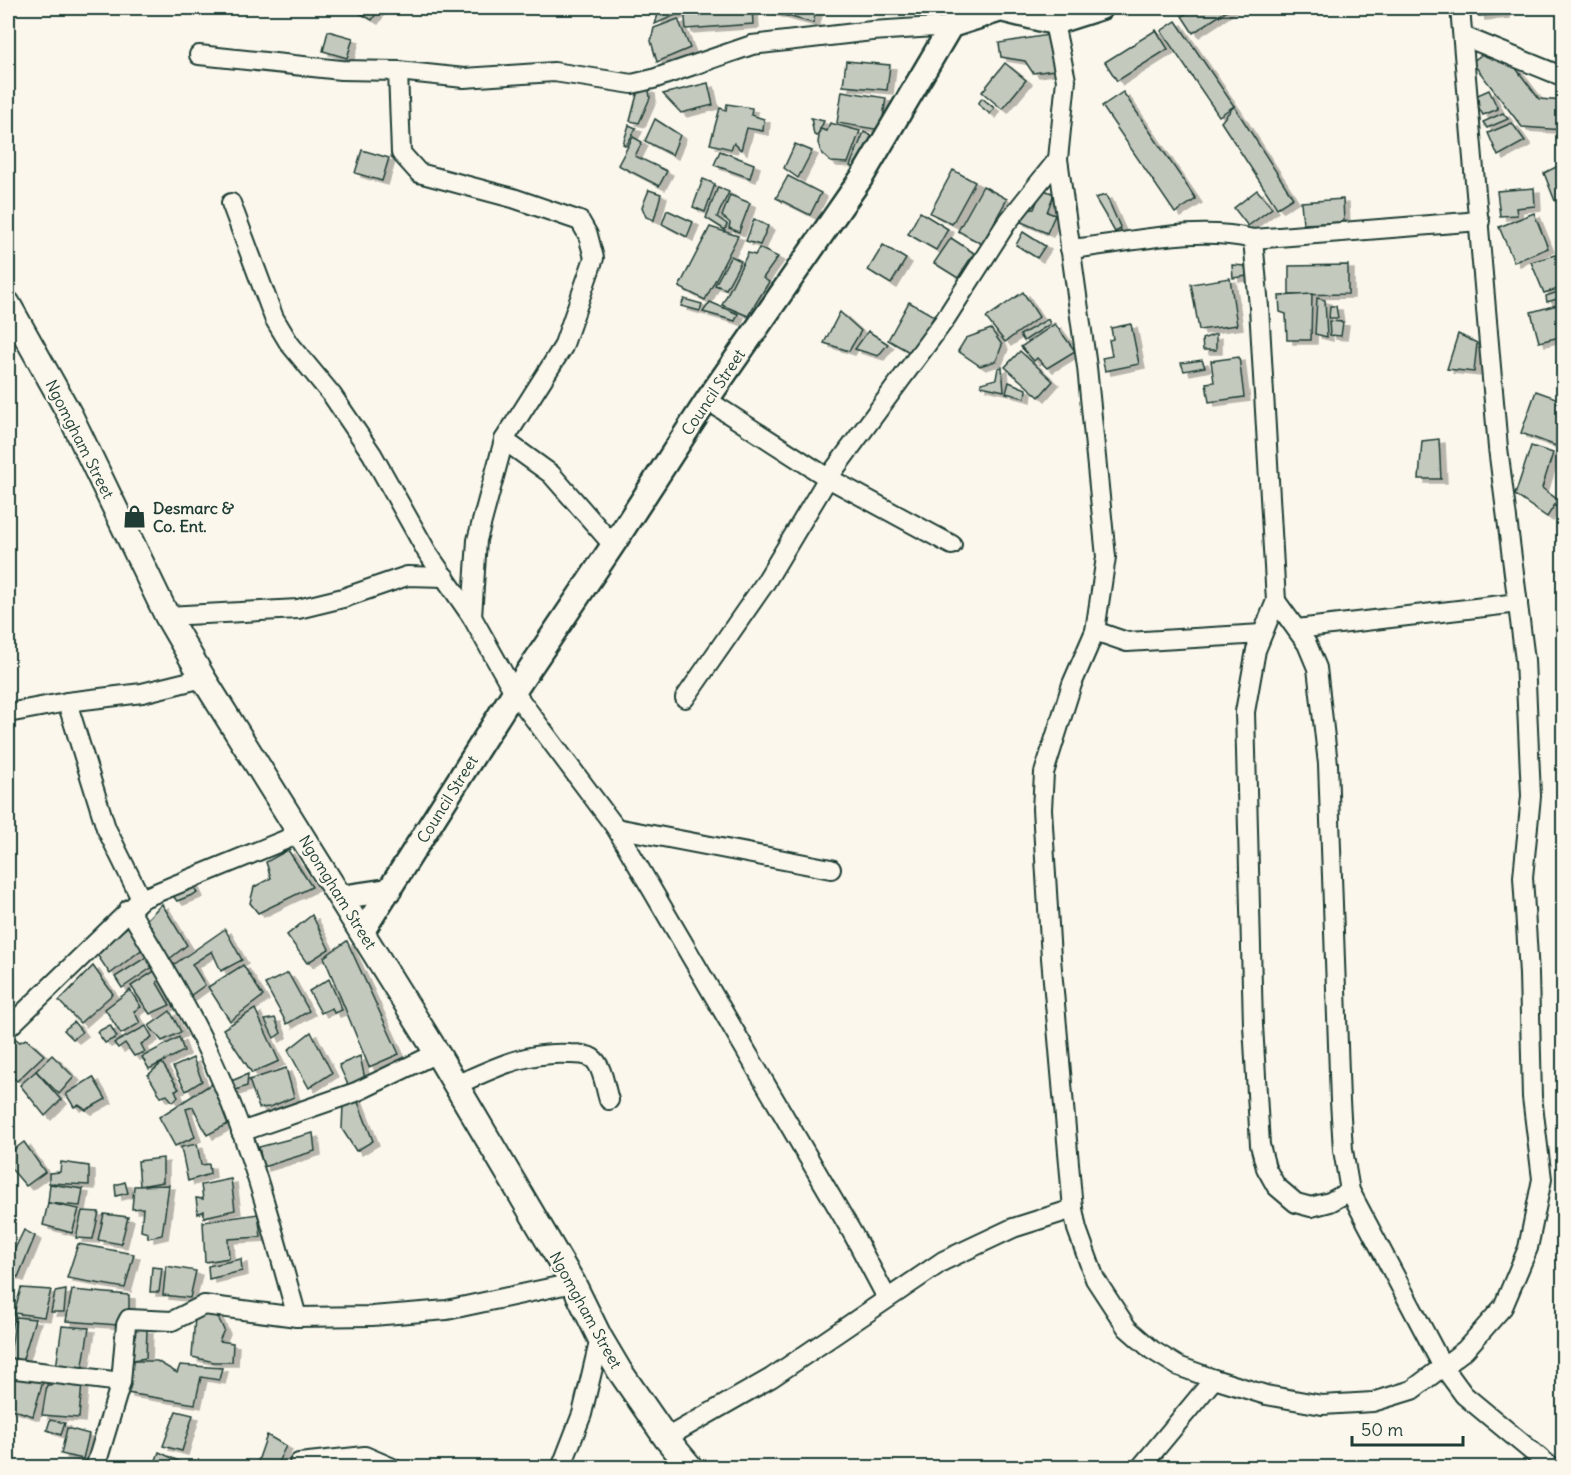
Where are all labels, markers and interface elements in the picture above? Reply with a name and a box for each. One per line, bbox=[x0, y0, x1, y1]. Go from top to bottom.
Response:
street label: Council Street bbox=[677, 345, 750, 439]
street label: Ngomgham Street bbox=[41, 376, 119, 502]
place label: Desmarc & Co. Ent. bbox=[153, 498, 235, 536]
shop icon: Desmarc & Co. Ent. bbox=[122, 504, 148, 530]
street label: Council Street bbox=[412, 751, 482, 847]
street label: Ngomgham Street bbox=[295, 831, 381, 953]
street label: Ngomgham Street bbox=[546, 1248, 627, 1373]
scale bar bbox=[1352, 1409, 1463, 1447]
text: 50 m bbox=[1361, 1418, 1403, 1441]

